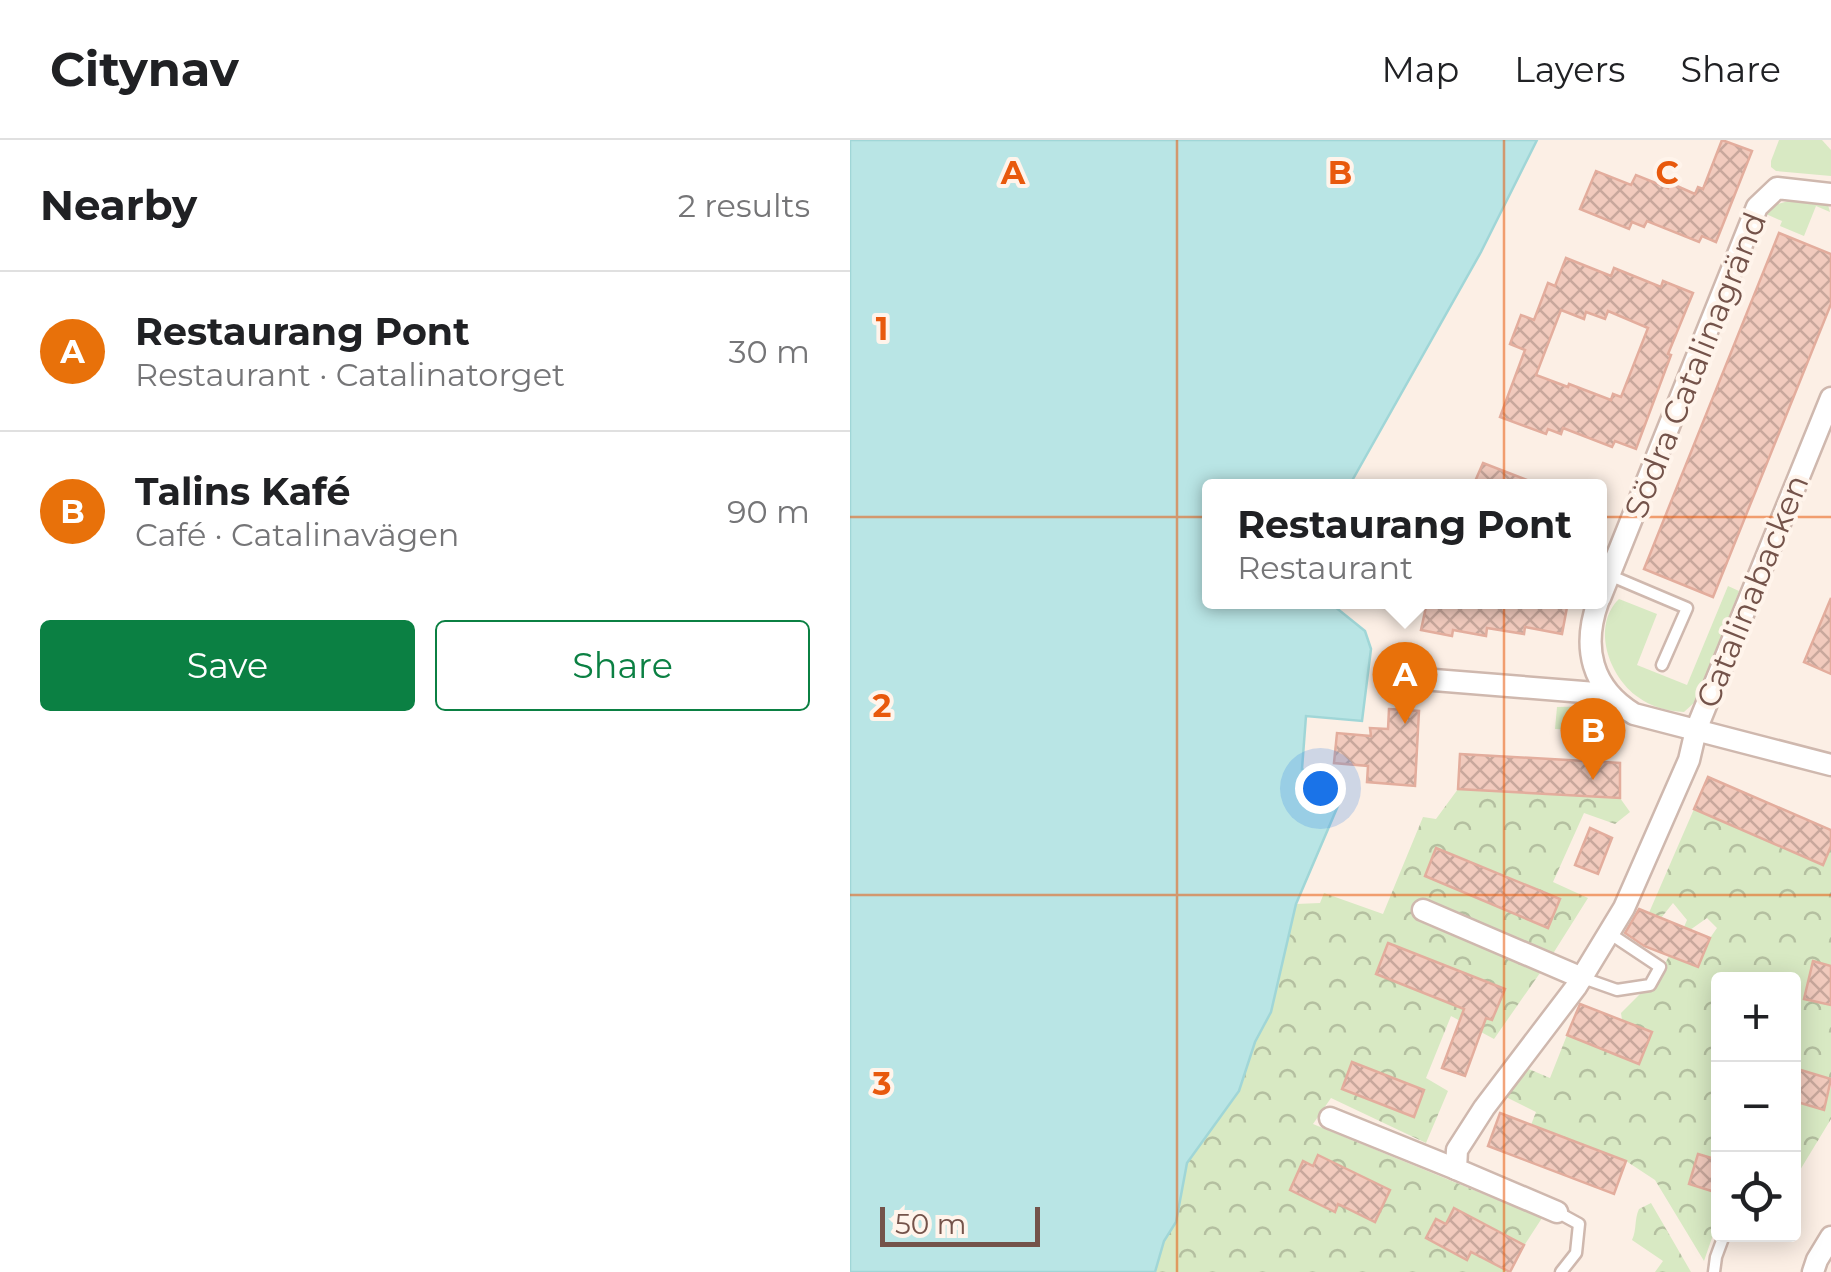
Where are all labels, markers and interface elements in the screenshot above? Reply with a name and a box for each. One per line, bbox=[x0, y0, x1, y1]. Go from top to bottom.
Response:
text: Citynav bbox=[50, 40, 239, 98]
text: Map bbox=[1381, 48, 1459, 91]
text: Layers bbox=[1514, 48, 1625, 91]
text: Share bbox=[1680, 48, 1781, 91]
text: A bbox=[1000, 153, 1026, 192]
text: B bbox=[1328, 153, 1352, 192]
text: C bbox=[1655, 153, 1679, 192]
text: Nearby bbox=[40, 179, 197, 231]
text: 2 results bbox=[678, 186, 810, 225]
street label: Södra Catalinagränd bbox=[1616, 206, 1774, 524]
text: Restaurang Pont bbox=[135, 308, 470, 355]
text: 1 bbox=[876, 309, 888, 348]
text: A bbox=[60, 332, 85, 371]
text: 30 m bbox=[728, 332, 810, 371]
text: Restaurant · Catalinatorget bbox=[135, 355, 565, 394]
text: Talins Kafé bbox=[135, 468, 351, 515]
street label: Catalinabacken bbox=[1687, 469, 1817, 713]
popup bbox=[1202, 479, 1607, 609]
text: B bbox=[60, 492, 85, 531]
text: 90 m bbox=[727, 492, 810, 531]
text: Restaurang Pont bbox=[1237, 501, 1572, 548]
text: Café · Catalinavägen bbox=[135, 515, 460, 554]
text: Restaurant bbox=[1237, 548, 1413, 587]
button: Save bbox=[40, 620, 415, 711]
button: Share bbox=[435, 620, 810, 711]
pin: A bbox=[1372, 642, 1438, 724]
text: 2 bbox=[873, 686, 891, 725]
pin: B bbox=[1560, 698, 1626, 780]
your location bbox=[1295, 763, 1346, 814]
map controls bbox=[1711, 972, 1801, 1242]
button: + bbox=[1711, 972, 1801, 1062]
button: − bbox=[1711, 1062, 1801, 1152]
text: 3 bbox=[872, 1064, 891, 1103]
button: locate bbox=[1711, 1152, 1801, 1242]
scale bar bbox=[880, 1202, 1040, 1246]
text: 50 m bbox=[895, 1207, 966, 1241]

